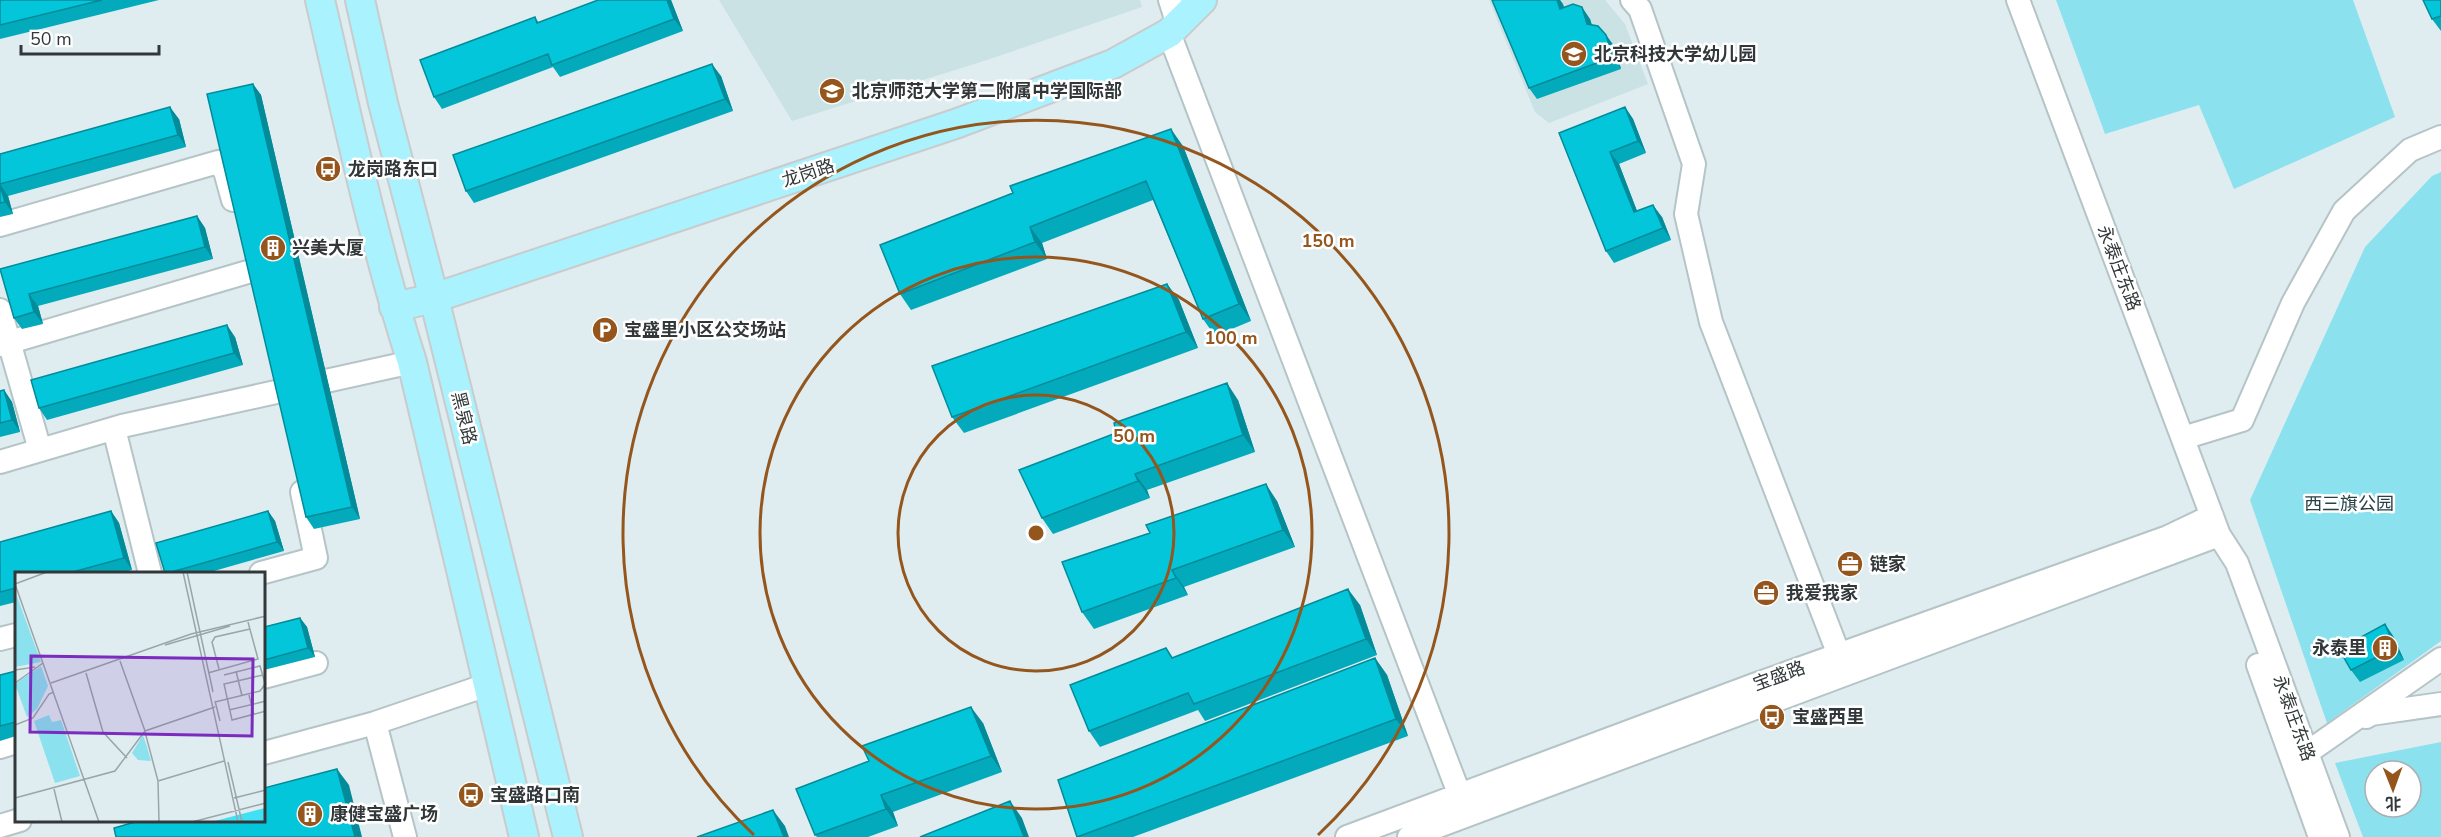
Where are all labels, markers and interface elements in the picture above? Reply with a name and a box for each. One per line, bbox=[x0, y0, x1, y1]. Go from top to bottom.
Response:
scale bar bbox=[21, 18, 159, 56]
text: 50 m bbox=[30, 27, 72, 51]
school or university icon: 北京科技大学幼儿园 bbox=[1559, 39, 1589, 69]
place label: 北京科技大学幼儿园 bbox=[1594, 42, 1756, 66]
school or university icon: 北京师范大学第二附属中学国际部 bbox=[817, 76, 847, 106]
place label: 北京师范大学第二附属中学国际部 bbox=[852, 79, 1122, 103]
street label: 龙岗路 bbox=[779, 153, 837, 193]
bus stop icon: 龙岗路东口 bbox=[313, 154, 343, 184]
place label: 龙岗路东口 bbox=[348, 157, 438, 181]
street label: 永泰庄东路 bbox=[2092, 222, 2146, 314]
text: 150 m bbox=[1301, 229, 1355, 253]
building icon: 兴美大厦 bbox=[258, 233, 288, 263]
place label: 兴美大厦 bbox=[292, 236, 364, 260]
parking icon: 宝盛里小区公交场站 bbox=[590, 315, 620, 345]
place label: 宝盛里小区公交场站 bbox=[624, 318, 786, 342]
text: 100 m bbox=[1204, 326, 1258, 350]
street label: 黑泉路 bbox=[446, 389, 482, 447]
text: 50 m bbox=[1113, 424, 1155, 448]
park label: 西三旗公园 bbox=[2304, 492, 2394, 516]
centre of rings bbox=[1026, 523, 1046, 543]
office icon: 链家 bbox=[1835, 549, 1865, 579]
place label: 链家 bbox=[1870, 552, 1906, 576]
inset map bbox=[15, 572, 266, 822]
office icon: 我爱我家 bbox=[1751, 578, 1781, 608]
place label: 我爱我家 bbox=[1786, 581, 1858, 605]
building icon: 永泰里 bbox=[2370, 633, 2400, 663]
place label: 永泰里 bbox=[2312, 636, 2366, 660]
street label: 宝盛路 bbox=[1750, 655, 1808, 697]
street label: 永泰庄东路 bbox=[2267, 672, 2321, 764]
bus stop icon: 宝盛西里 bbox=[1757, 702, 1787, 732]
place label: 宝盛西里 bbox=[1792, 705, 1864, 729]
north arrow bbox=[2363, 759, 2423, 819]
bus stop icon: 宝盛路口南 bbox=[456, 780, 486, 810]
place label: 宝盛路口南 bbox=[490, 783, 580, 807]
text: 北 bbox=[2385, 792, 2401, 814]
building icon: 康健宝盛广场 bbox=[295, 799, 325, 829]
place label: 康健宝盛广场 bbox=[330, 802, 438, 826]

